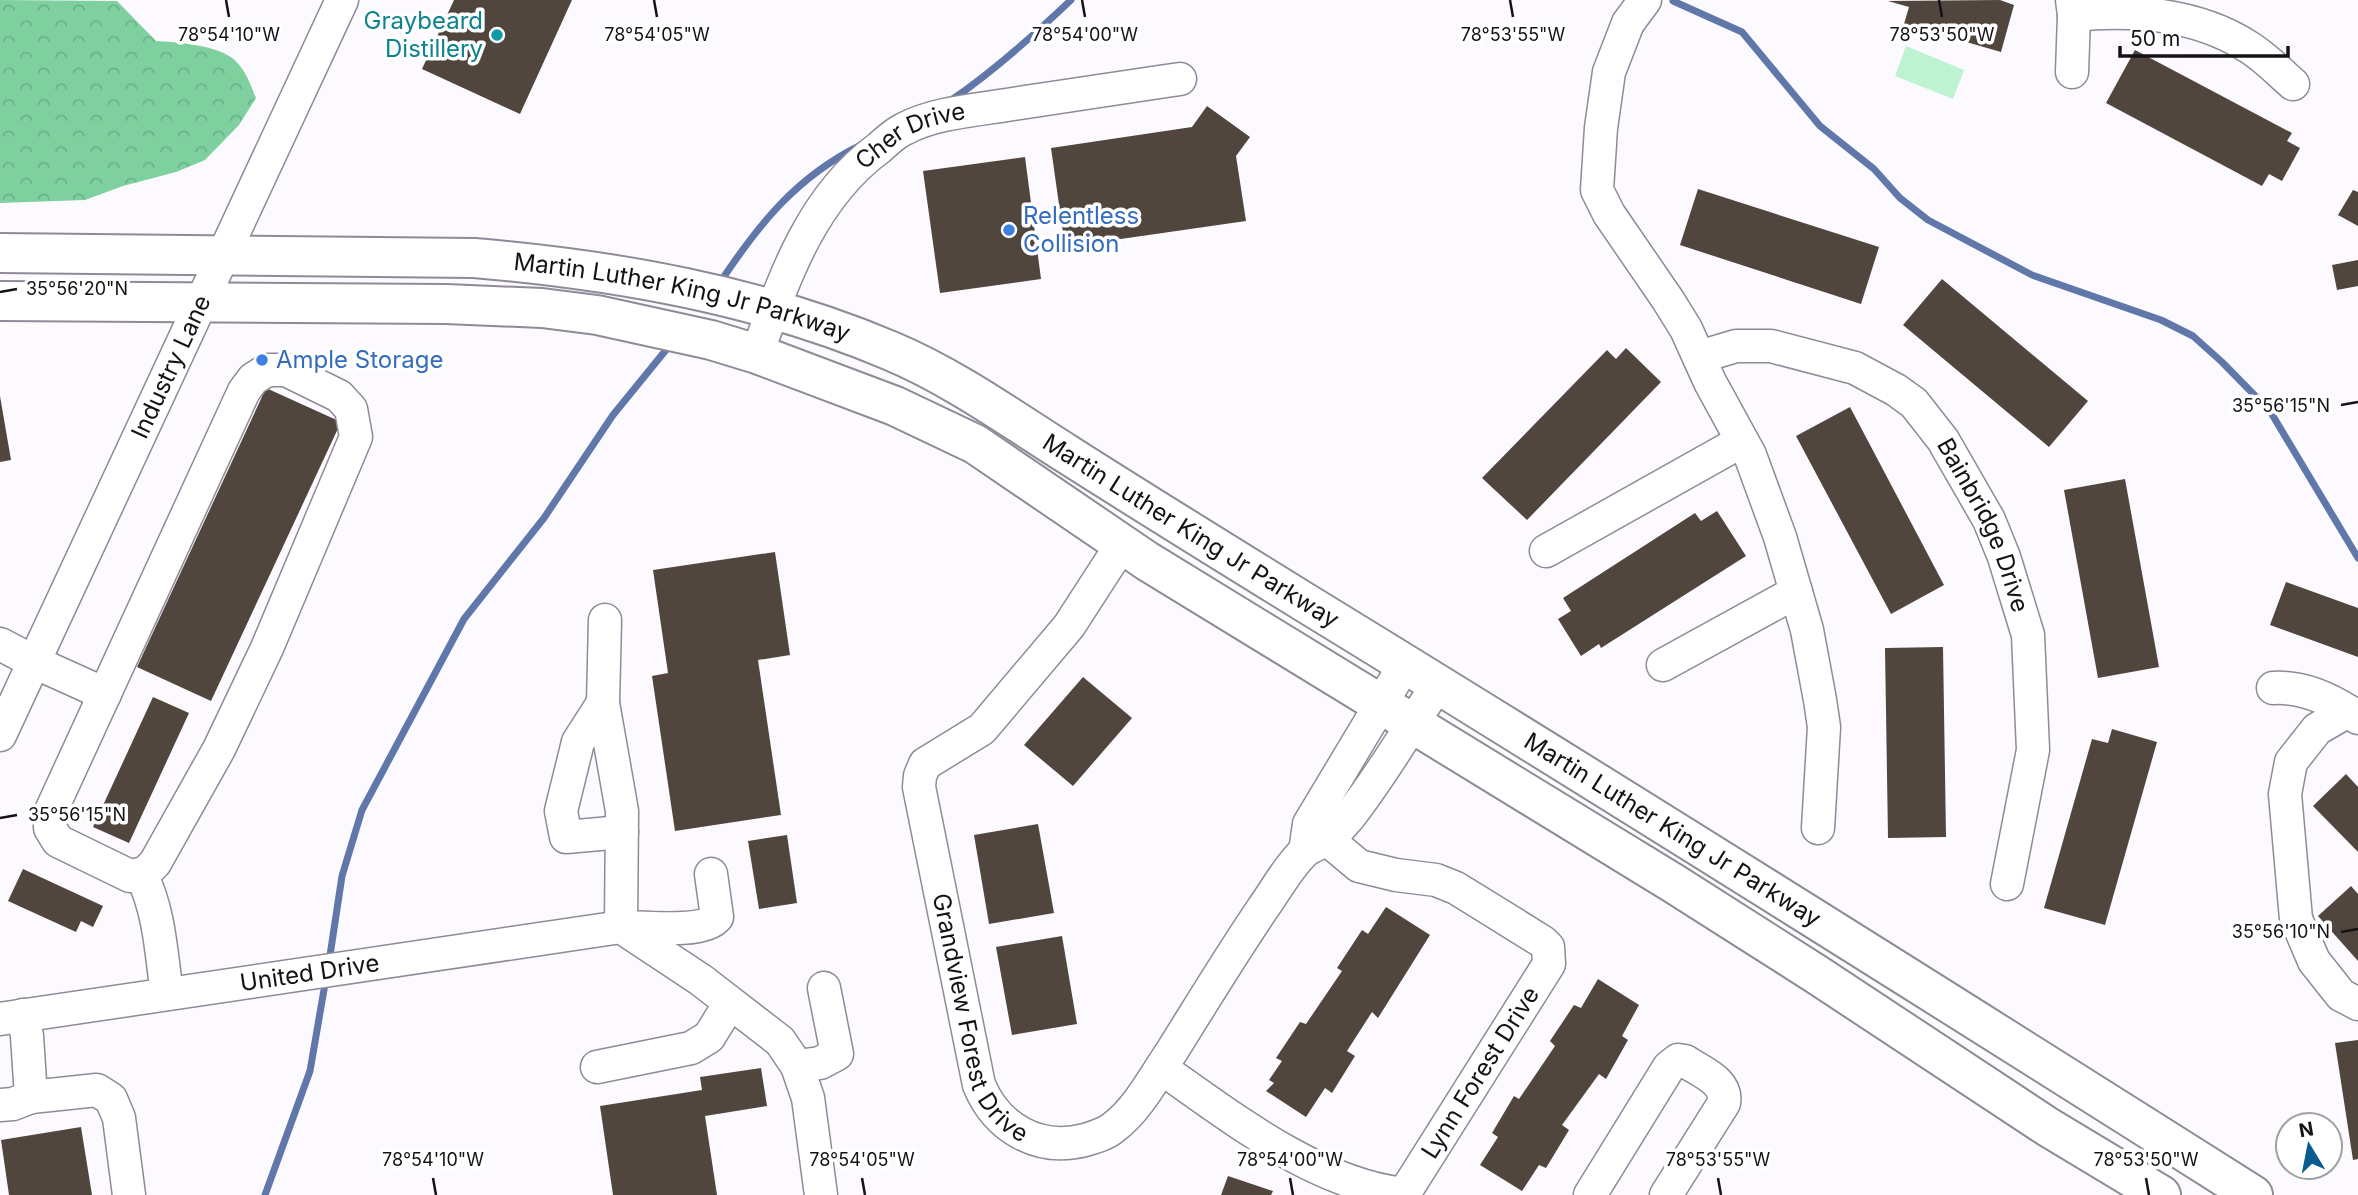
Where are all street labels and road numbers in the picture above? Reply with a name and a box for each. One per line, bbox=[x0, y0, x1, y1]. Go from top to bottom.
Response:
street label: Cher Drive bbox=[849, 96, 967, 175]
street label: Martin Luther King Jr Parkway bbox=[512, 247, 854, 348]
street label: Industry Lane bbox=[125, 290, 217, 443]
street label: Martin Luther King Jr Parkway bbox=[1037, 427, 1345, 634]
street label: Bainbridge Drive bbox=[1931, 433, 2035, 616]
street label: Martin Luther King Jr Parkway bbox=[1519, 726, 1826, 933]
street label: Grandview Forest Drive bbox=[927, 891, 1033, 1148]
street label: United Drive bbox=[238, 948, 381, 997]
street label: Lynn Forest Drive bbox=[1415, 981, 1545, 1164]

